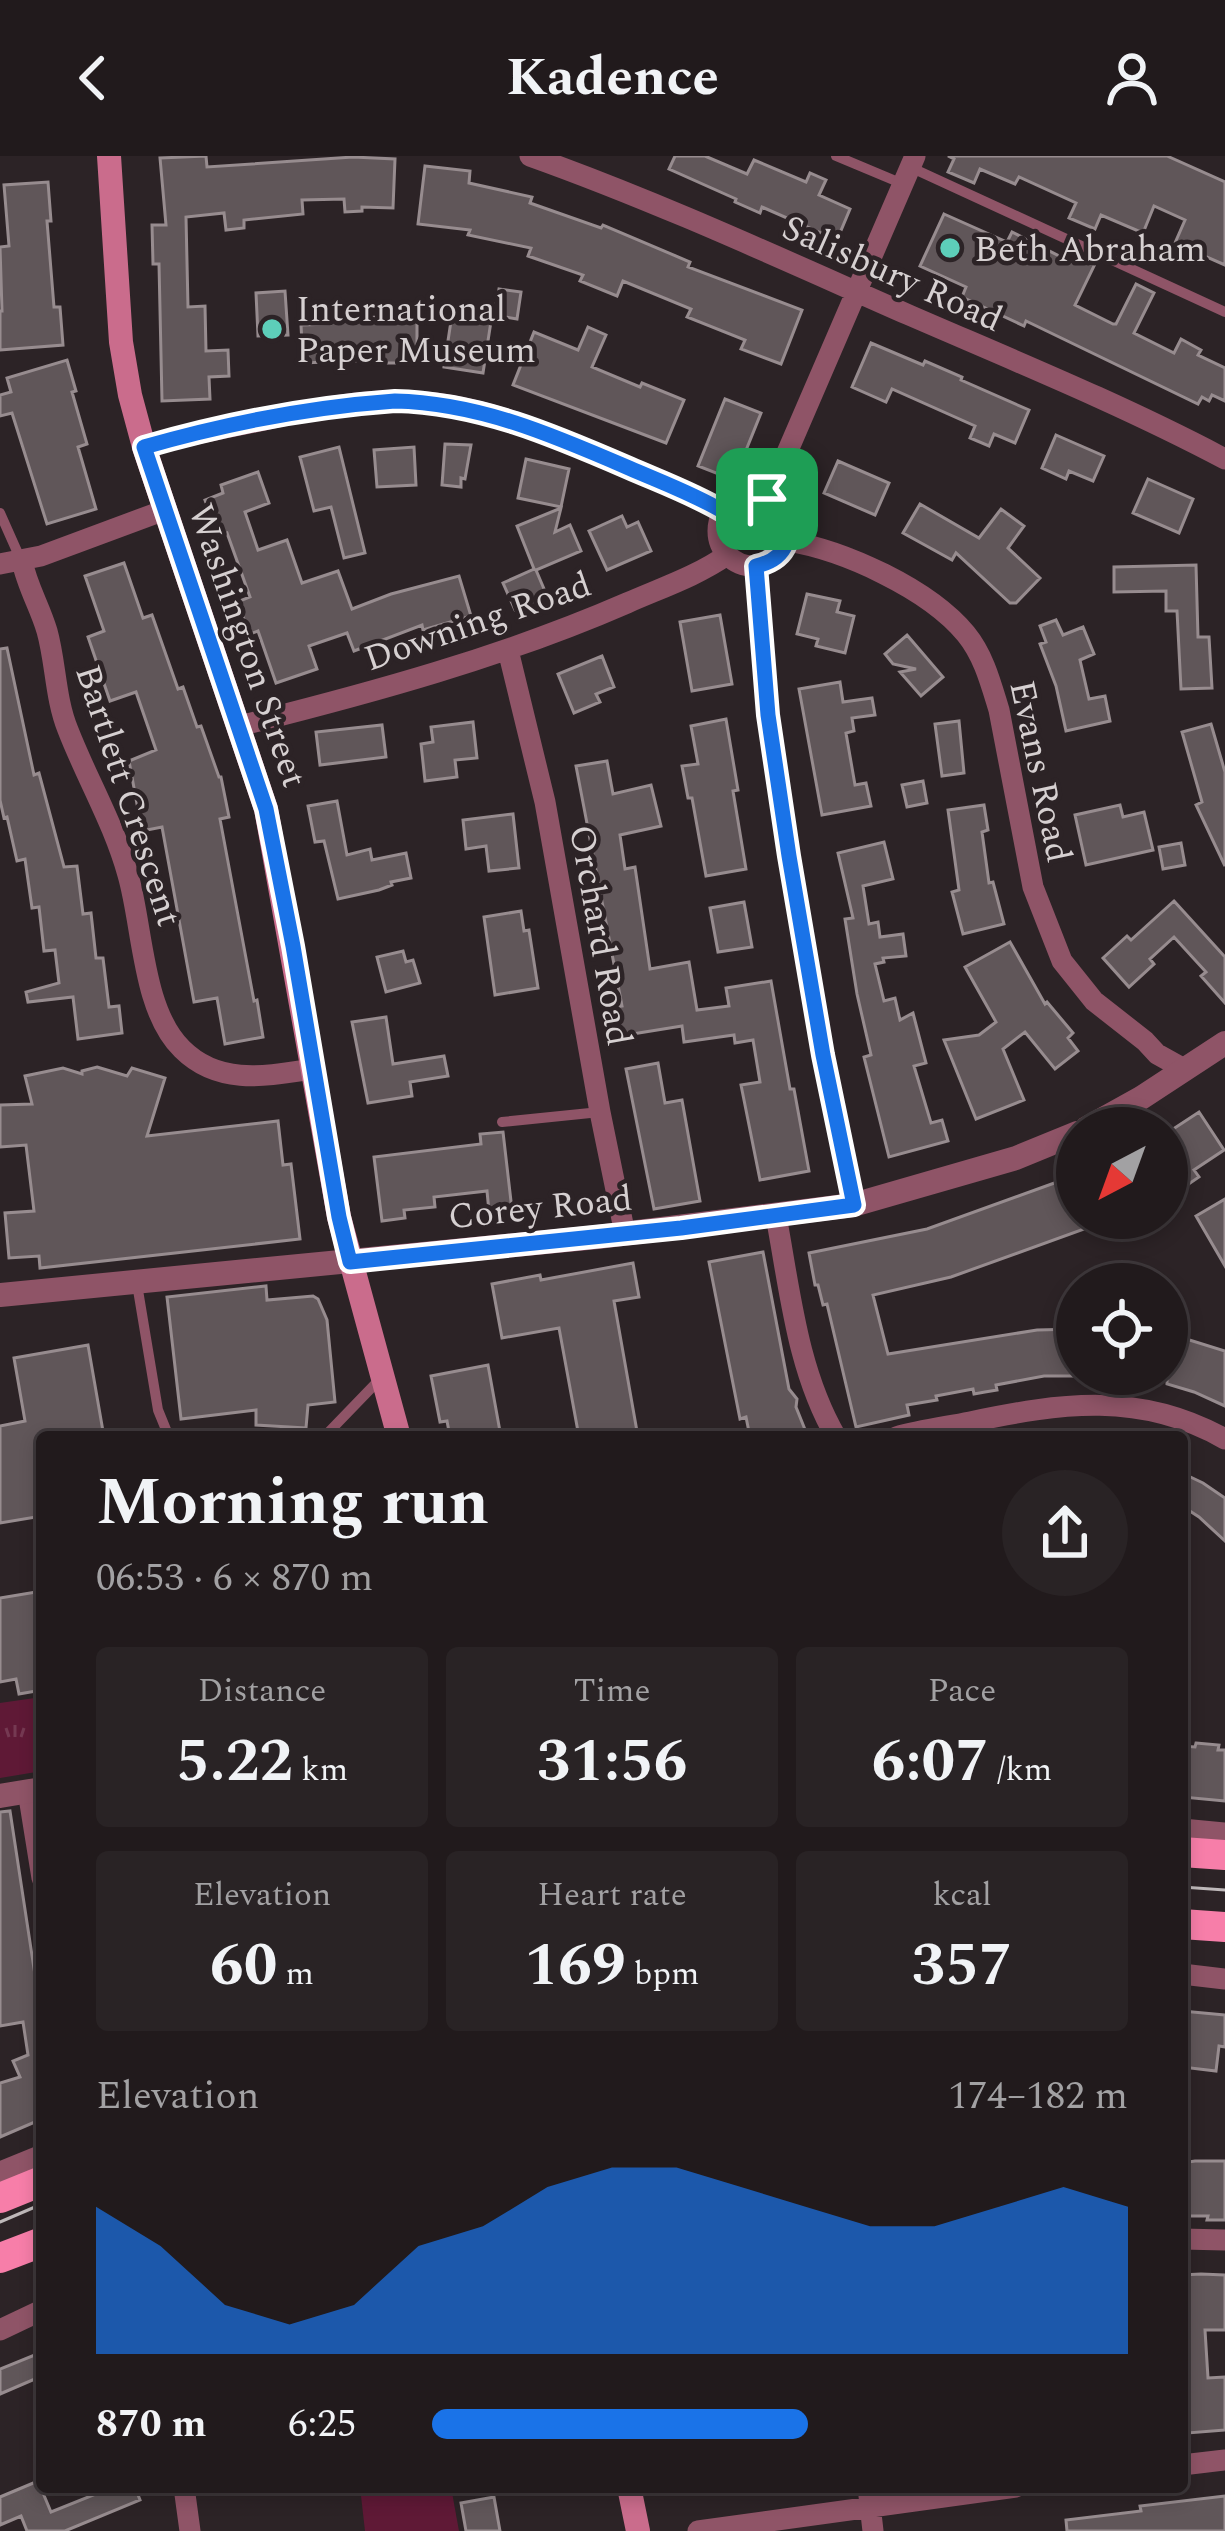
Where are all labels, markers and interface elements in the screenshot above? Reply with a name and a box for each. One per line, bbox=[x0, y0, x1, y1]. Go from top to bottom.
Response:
text: Kadence bbox=[506, 37, 719, 119]
icon: back bbox=[60, 45, 126, 111]
icon: person bbox=[1099, 45, 1165, 111]
street label: Salisbury Road bbox=[773, 201, 1011, 347]
place label: Beth Abraham bbox=[974, 223, 1206, 278]
marker: Beth Abraham bbox=[937, 235, 963, 261]
place label: International Paper Museum bbox=[296, 283, 536, 379]
marker: International Paper Museum bbox=[259, 316, 285, 342]
pin bbox=[716, 448, 818, 550]
icon: arrive bbox=[734, 466, 800, 532]
street label: Washington Street bbox=[172, 497, 321, 795]
street label: Downing Road bbox=[357, 558, 599, 687]
street label: Bartlett Crescent bbox=[59, 658, 196, 934]
street label: Evans Road bbox=[993, 675, 1086, 868]
street label: Orchard Road bbox=[553, 821, 646, 1050]
north arrow bbox=[1056, 1107, 1188, 1239]
map controls bbox=[1056, 1107, 1188, 1395]
street label: Corey Road bbox=[446, 1171, 635, 1245]
button: locate bbox=[1056, 1263, 1188, 1395]
text: Morning run bbox=[96, 1453, 489, 1554]
button: share bbox=[1002, 1470, 1128, 1596]
text: 06:53 · 6 × 870 m bbox=[96, 1549, 373, 1608]
text: Distance bbox=[198, 1666, 326, 1716]
text: Time bbox=[574, 1666, 650, 1716]
text: Pace bbox=[928, 1666, 996, 1716]
text: 5.22 bbox=[176, 1716, 293, 1808]
text: 31:56 bbox=[537, 1716, 687, 1808]
text: 6:07 bbox=[872, 1716, 989, 1808]
text: km bbox=[293, 1745, 348, 1795]
text: /km bbox=[989, 1745, 1052, 1795]
text: Elevation bbox=[193, 1870, 331, 1920]
text: Heart rate bbox=[537, 1870, 687, 1920]
text: kcal bbox=[932, 1870, 992, 1920]
text: 60 bbox=[210, 1920, 277, 2012]
text: 169 bbox=[525, 1920, 626, 2012]
text: 357 bbox=[912, 1920, 1012, 2012]
text: m bbox=[277, 1949, 314, 1999]
text: bpm bbox=[626, 1949, 699, 1999]
text: Elevation bbox=[96, 2067, 259, 2126]
text: 174–182 m bbox=[948, 2067, 1128, 2126]
text: 870 m bbox=[96, 2395, 207, 2454]
text: 6:25 bbox=[288, 2395, 356, 2454]

